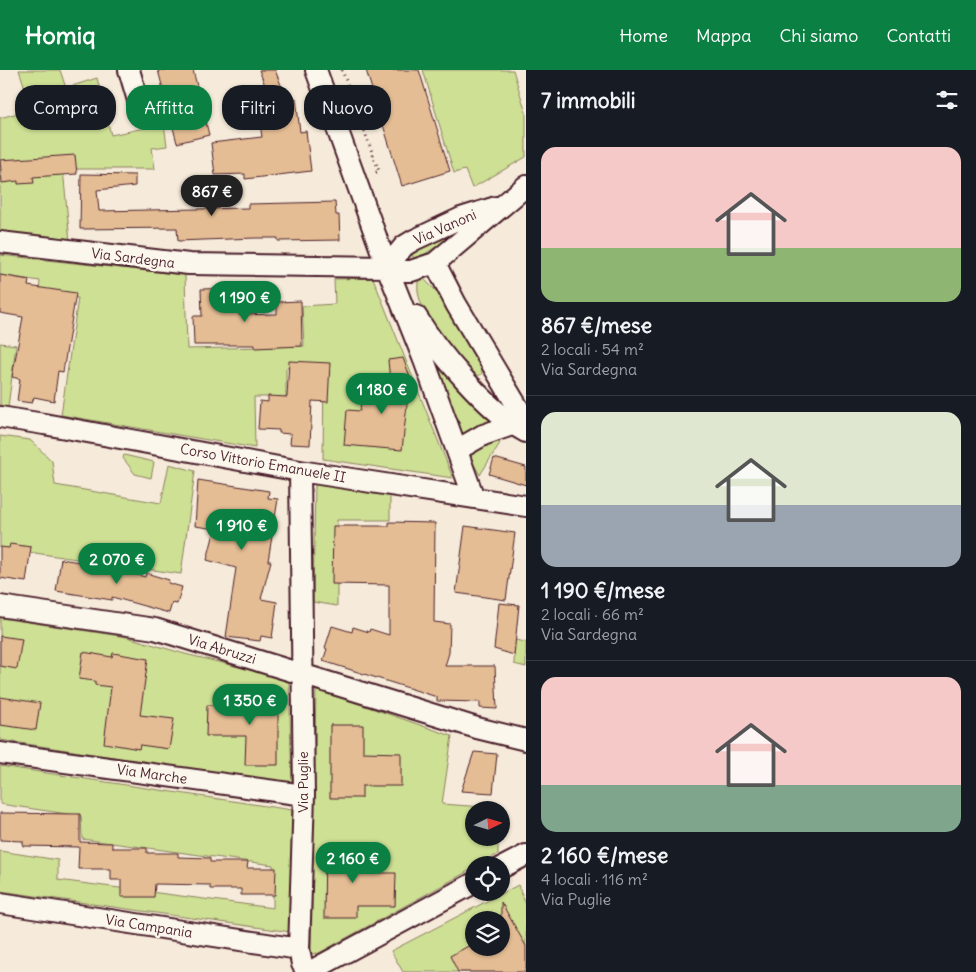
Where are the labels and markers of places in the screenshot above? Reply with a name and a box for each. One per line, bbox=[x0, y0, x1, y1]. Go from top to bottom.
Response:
pin: 867 € bbox=[177, 174, 247, 217]
pin: 1 190 € bbox=[199, 280, 291, 323]
pin: 1 180 € bbox=[336, 372, 428, 415]
pin: 1 910 € bbox=[196, 508, 288, 551]
pin: 2 070 € bbox=[71, 542, 163, 585]
pin: 1 350 € bbox=[204, 684, 296, 726]
pin: 2 160 € bbox=[307, 842, 399, 884]

